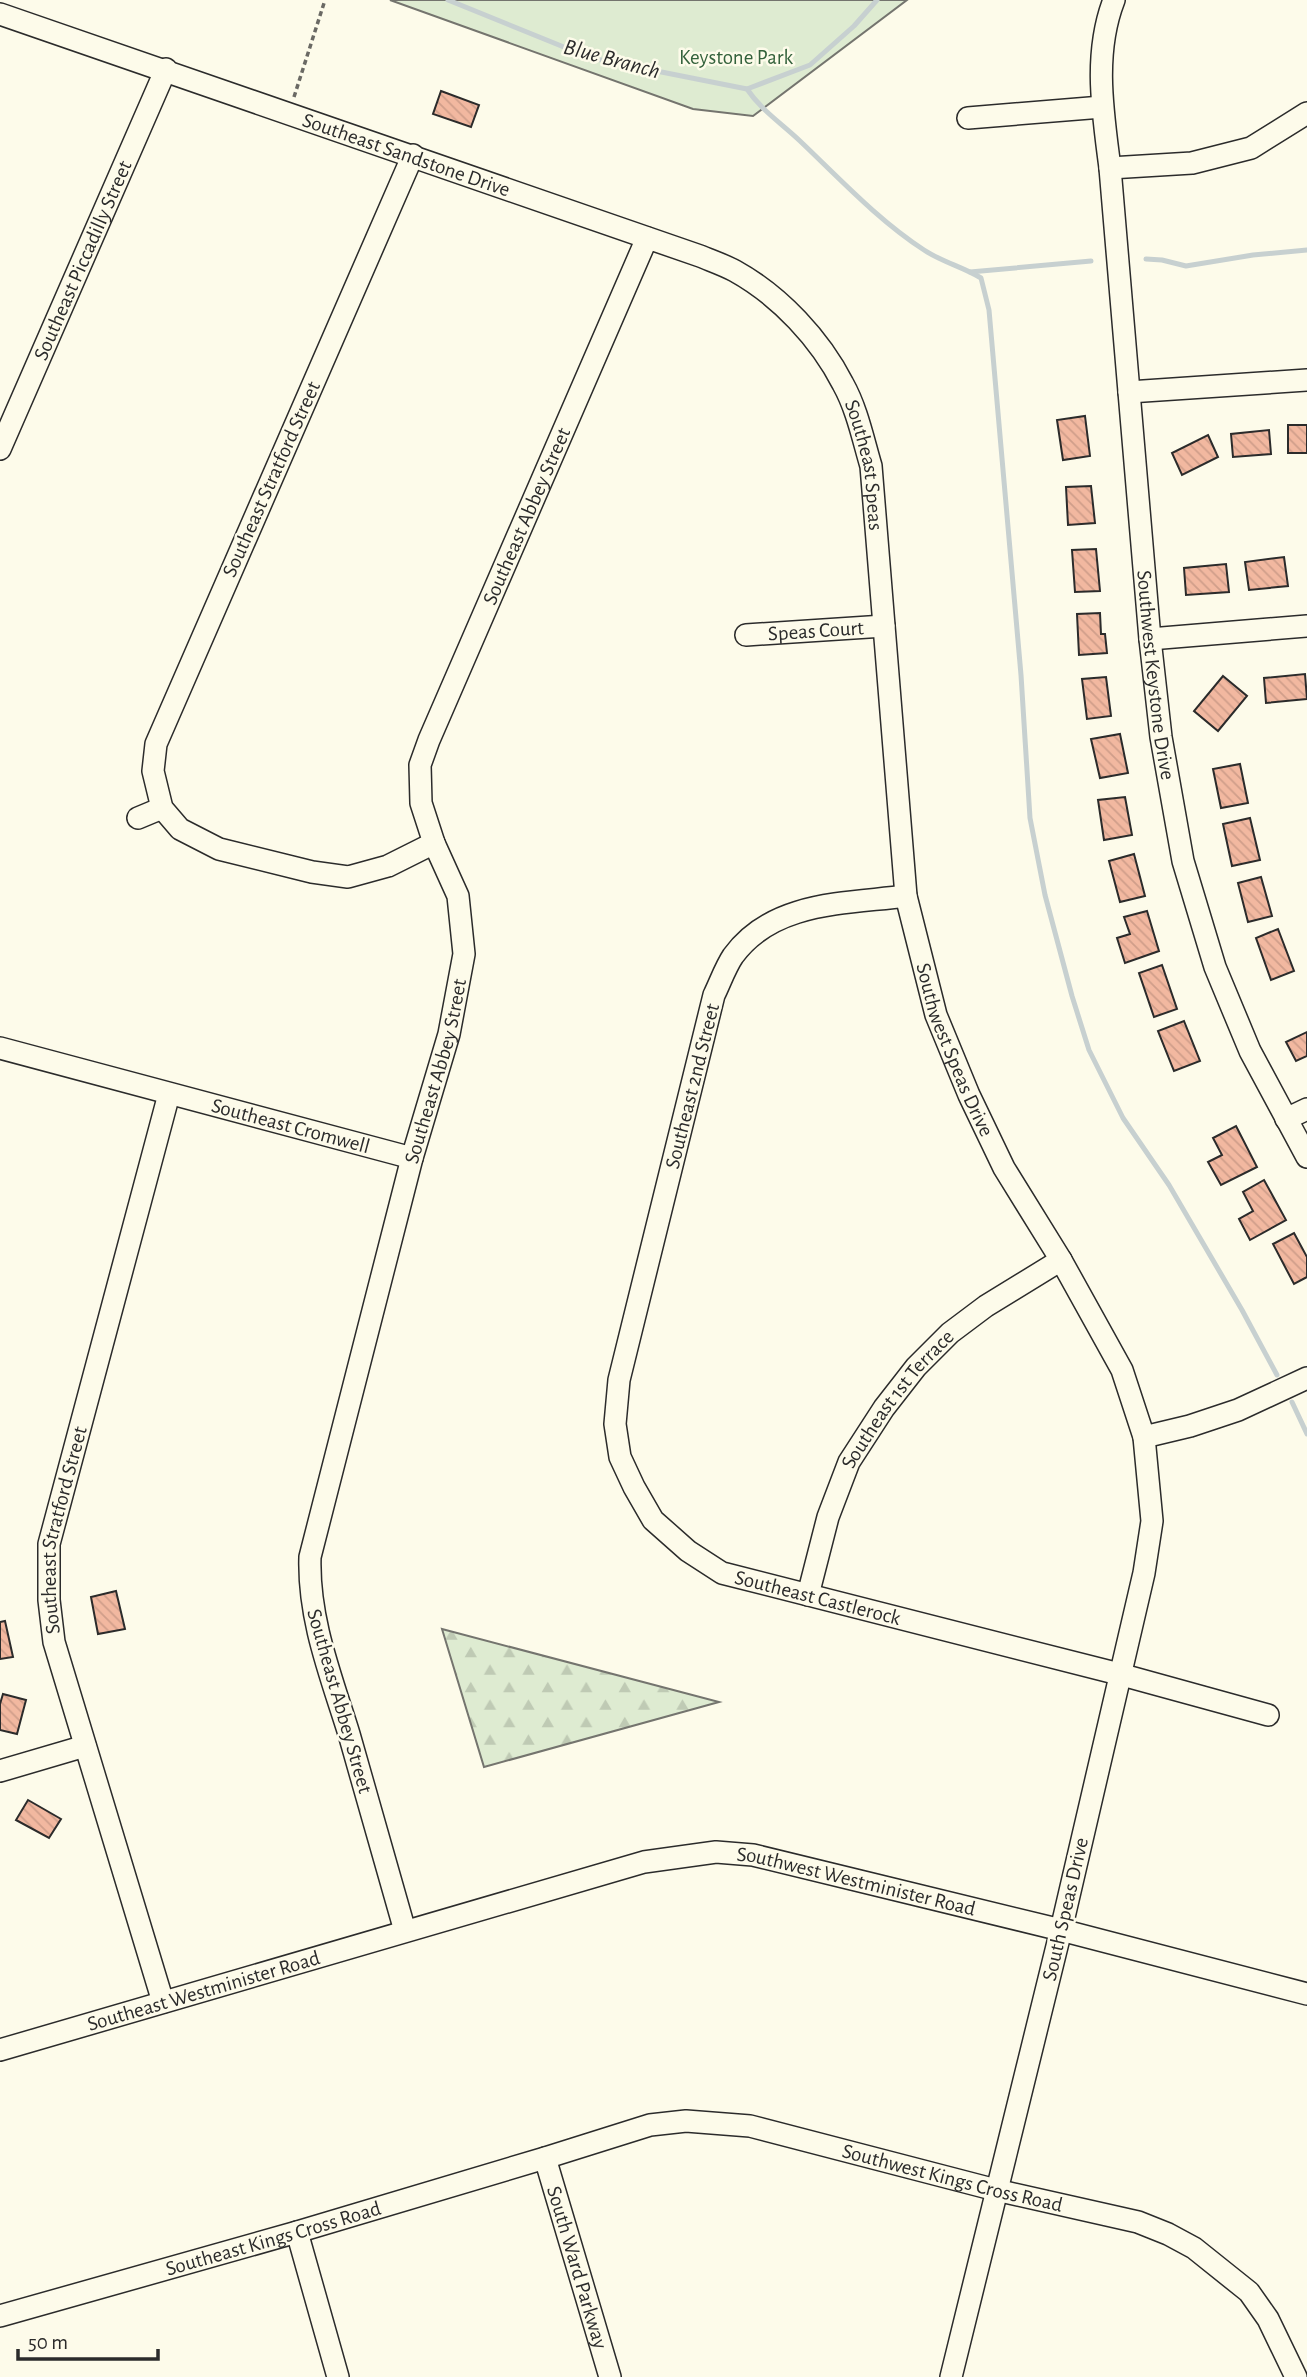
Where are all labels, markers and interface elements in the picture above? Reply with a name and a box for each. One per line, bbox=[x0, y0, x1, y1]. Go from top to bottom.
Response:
water label: Blue Branch bbox=[561, 36, 662, 83]
park label: Keystone Park bbox=[679, 47, 794, 68]
street label: Southeast Sandstone Drive bbox=[300, 109, 513, 201]
street label: Southeast Piccadilly Street bbox=[30, 157, 136, 363]
street label: Southeast Stratford Street bbox=[219, 378, 324, 580]
street label: Southeast Speas bbox=[841, 397, 886, 531]
street label: Southeast Abbey Street bbox=[479, 424, 574, 608]
street label: Southwest Keystone Drive bbox=[1133, 569, 1178, 782]
street label: Speas Court bbox=[767, 617, 865, 645]
street label: Southwest Speas Drive bbox=[912, 961, 997, 1140]
street label: Southeast Abbey Street bbox=[401, 977, 470, 1166]
street label: Southeast 2nd Street bbox=[662, 1001, 723, 1171]
street label: Southeast Cromwell bbox=[209, 1095, 372, 1157]
street label: Southeast 1st Terrace bbox=[838, 1326, 958, 1471]
street label: Southeast Stratford Street bbox=[38, 1424, 91, 1635]
street label: Southeast Castlerock bbox=[733, 1567, 903, 1629]
street label: Southeast Abbey Street bbox=[303, 1607, 376, 1796]
street label: South Speas Drive bbox=[1039, 1835, 1092, 1983]
street label: Southwest Westminister Road bbox=[736, 1844, 978, 1920]
street label: Southeast Westminister Road bbox=[85, 1947, 323, 2035]
street label: Southwest Kings Cross Road bbox=[840, 2140, 1065, 2216]
street label: South Ward Parkway bbox=[543, 2184, 611, 2351]
street label: Southeast Kings Cross Road bbox=[163, 2198, 383, 2280]
scale bar bbox=[18, 2318, 158, 2362]
text: 50 m bbox=[28, 2332, 68, 2353]

